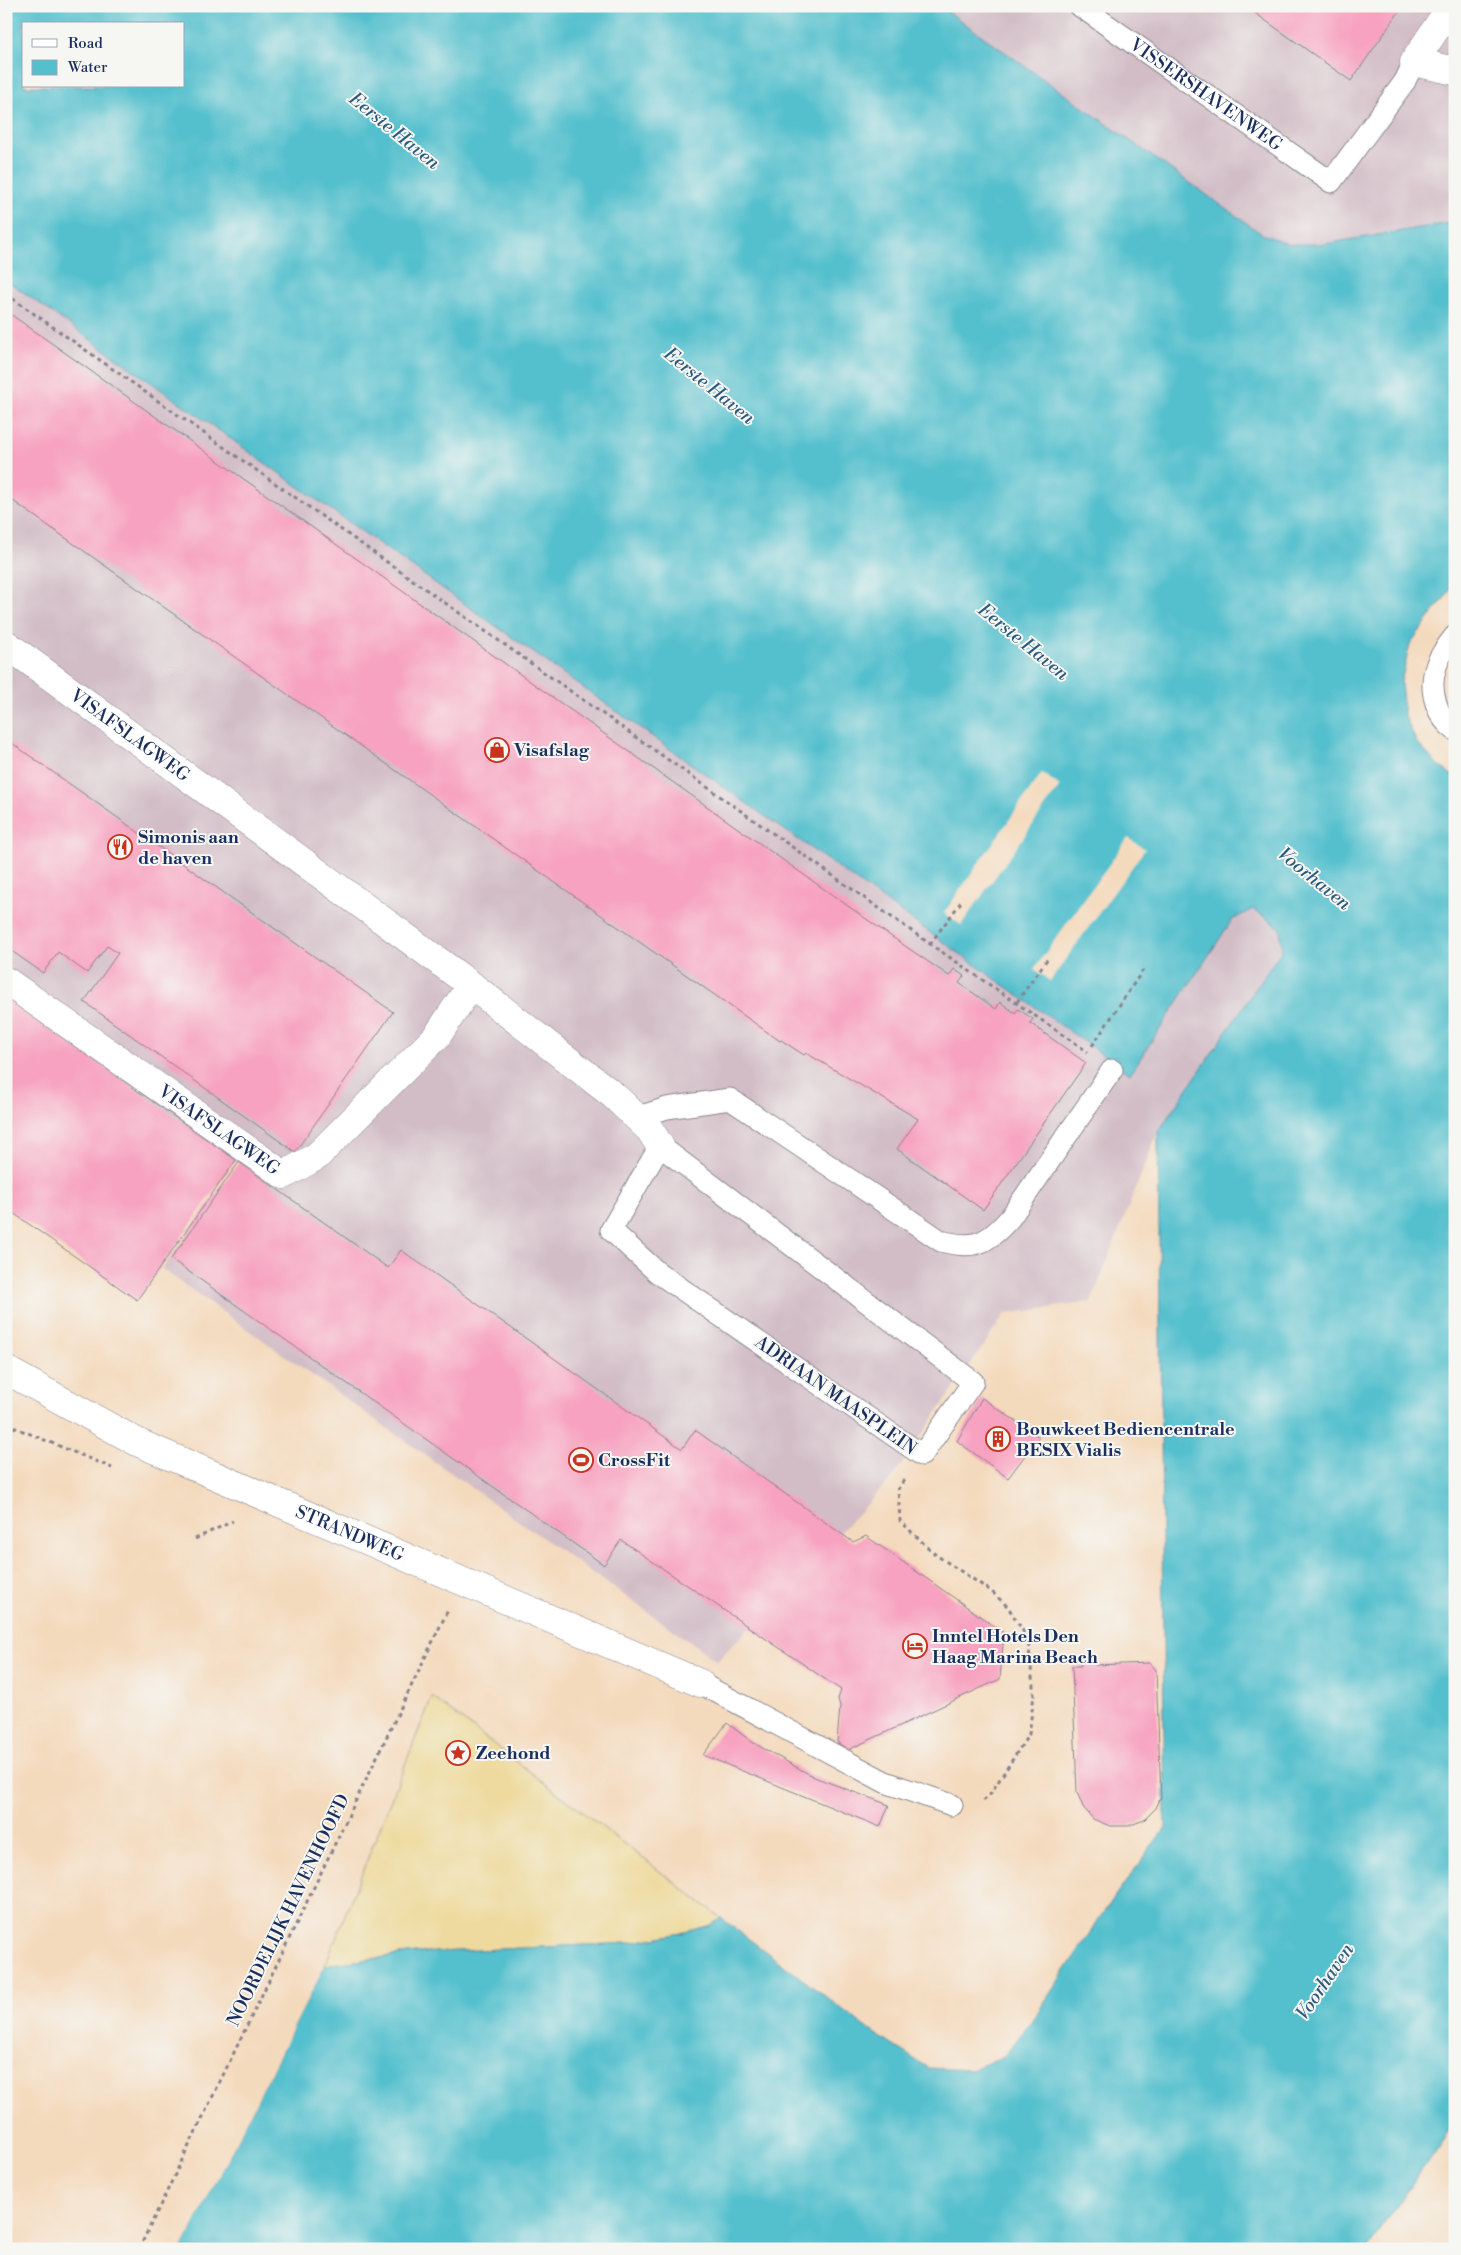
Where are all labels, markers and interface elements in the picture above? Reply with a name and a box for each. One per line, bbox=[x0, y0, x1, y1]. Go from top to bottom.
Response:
legend bbox=[22, 22, 185, 88]
street label: VISSERSHAVENWEG bbox=[1124, 33, 1287, 157]
text: Road bbox=[68, 34, 103, 53]
text: Water bbox=[67, 58, 108, 77]
water label: Eerste Haven bbox=[343, 86, 445, 175]
water label: Eerste Haven bbox=[658, 341, 760, 430]
water label: Eerste Haven bbox=[972, 597, 1074, 686]
street label: VISAFSLAGWEG bbox=[65, 683, 195, 787]
shop icon: Visafslag bbox=[484, 737, 510, 763]
place label: Visafslag bbox=[513, 739, 590, 762]
place label: Simonis aan de haven bbox=[138, 826, 239, 870]
restaurant icon: Simonis aan de haven bbox=[107, 834, 133, 860]
water label: Voorhaven bbox=[1273, 842, 1356, 916]
street label: VISAFSLAGWEG bbox=[153, 1079, 285, 1181]
street label: ADRIAAN MAASPLEIN bbox=[750, 1330, 922, 1460]
place label: Bouwkeet Bediencentrale BESIX Vialis bbox=[1016, 1418, 1235, 1462]
building icon: Bouwkeet Bediencentrale BESIX Vialis bbox=[985, 1426, 1011, 1452]
sports icon: CrossFit bbox=[568, 1447, 594, 1473]
place label: CrossFit bbox=[598, 1449, 671, 1472]
street label: STRANDWEG bbox=[292, 1500, 408, 1567]
place label: Inntel Hotels Den Haag Marina Beach bbox=[932, 1625, 1098, 1669]
hotel icon: Inntel Hotels Den Haag Marina Beach bbox=[902, 1633, 928, 1659]
place icon: Zeehond bbox=[445, 1740, 471, 1766]
place label: Zeehond bbox=[476, 1742, 551, 1765]
street label: NOORDELIJK HAVENHOOFD bbox=[222, 1790, 355, 2030]
water label: Voorhaven bbox=[1291, 1939, 1359, 2024]

